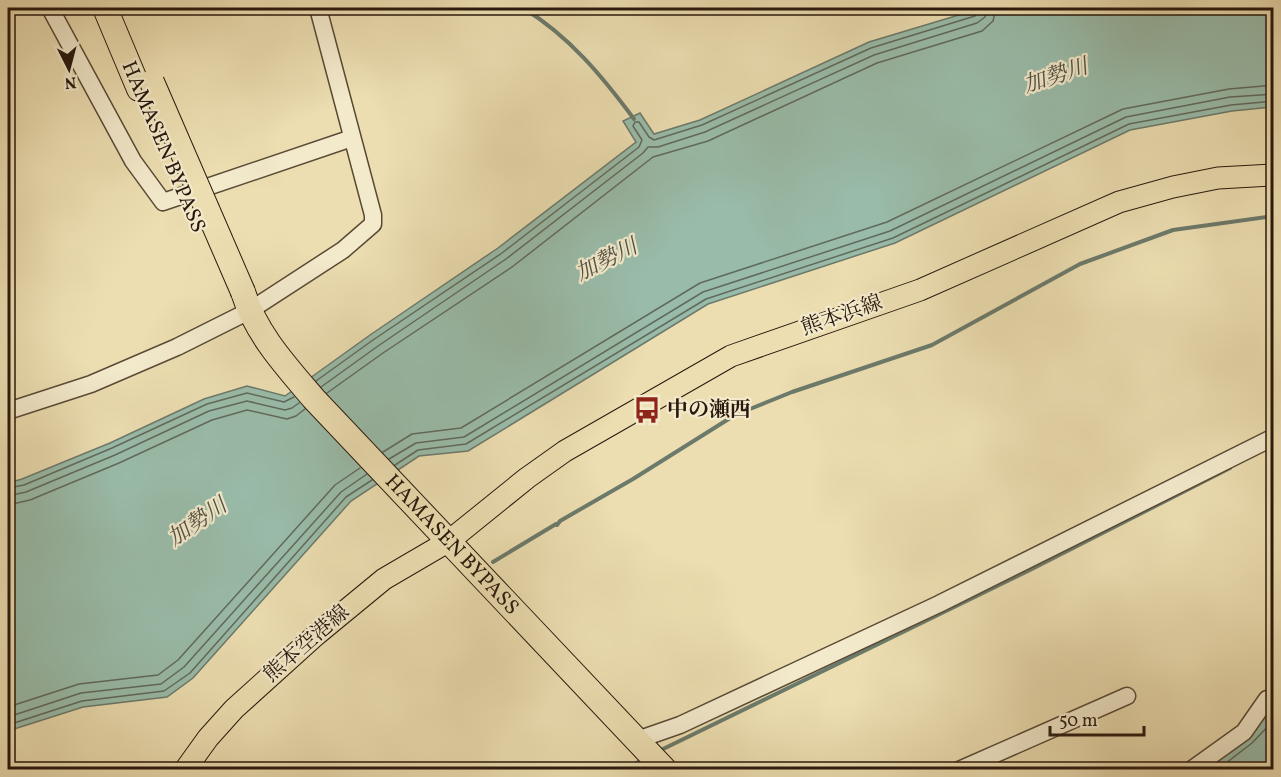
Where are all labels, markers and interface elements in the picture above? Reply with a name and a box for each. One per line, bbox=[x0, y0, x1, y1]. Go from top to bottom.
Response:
north arrow bbox=[39, 39, 99, 99]
water label: 加勢川 bbox=[1020, 51, 1094, 102]
street label: HAMASEN BYPASS bbox=[114, 57, 212, 237]
text: N bbox=[63, 70, 77, 94]
water label: 加勢川 bbox=[571, 231, 645, 290]
street label: 熊本浜線 bbox=[798, 289, 886, 343]
bus stop icon: 中の瀬西 bbox=[632, 395, 662, 425]
place label: 中の瀬西 bbox=[667, 396, 751, 425]
street label: HAMASEN BYPASS bbox=[378, 468, 526, 621]
water label: 加勢川 bbox=[162, 490, 236, 555]
street label: 熊本空港線 bbox=[258, 599, 356, 689]
scale bar bbox=[1050, 699, 1144, 737]
text: 50 m bbox=[1059, 709, 1098, 734]

